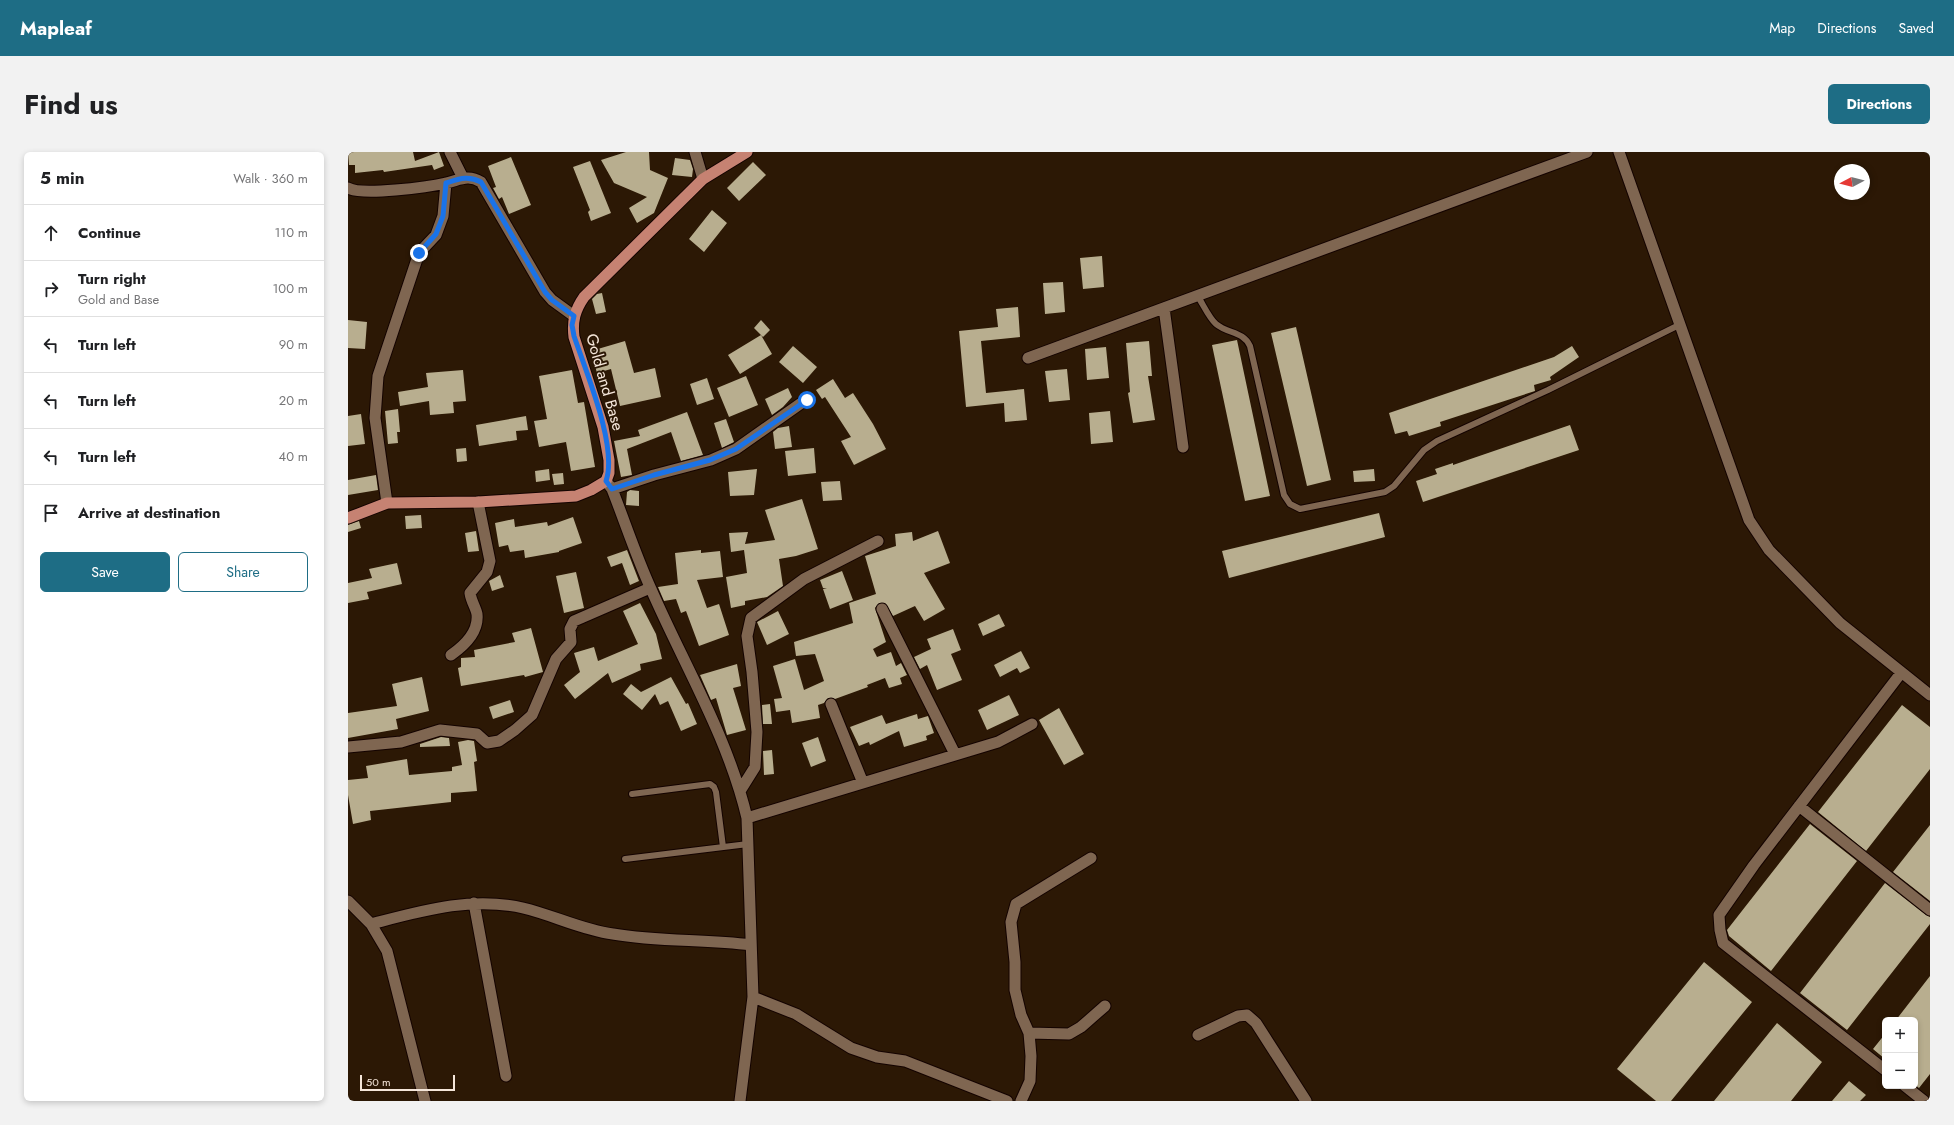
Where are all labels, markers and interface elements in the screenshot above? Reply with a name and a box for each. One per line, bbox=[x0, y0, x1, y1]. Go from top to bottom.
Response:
text: Mapleaf bbox=[20, 15, 92, 42]
text: Map bbox=[1769, 18, 1795, 38]
text: Directions bbox=[1817, 18, 1877, 38]
text: Saved bbox=[1899, 18, 1934, 38]
text: Find us bbox=[24, 84, 118, 125]
button: Directions bbox=[1828, 84, 1930, 124]
north arrow bbox=[1834, 164, 1870, 200]
text: 5 min bbox=[40, 166, 84, 190]
text: Walk · 360 m bbox=[233, 169, 308, 188]
icon: ahead bbox=[40, 222, 62, 244]
text: Continue bbox=[78, 222, 141, 244]
text: 110 m bbox=[274, 223, 308, 242]
route end bbox=[410, 244, 428, 262]
text: Turn right bbox=[78, 268, 146, 290]
icon: right bbox=[40, 278, 62, 300]
text: 100 m bbox=[273, 279, 308, 298]
text: Gold and Base bbox=[78, 290, 159, 309]
street label: Gold and Base bbox=[580, 331, 630, 433]
icon: left bbox=[40, 334, 62, 356]
text: Turn left bbox=[78, 334, 136, 356]
text: 90 m bbox=[279, 335, 308, 354]
icon: left bbox=[40, 390, 62, 412]
text: Turn left bbox=[78, 390, 136, 412]
text: 20 m bbox=[279, 391, 308, 410]
route start bbox=[798, 391, 816, 409]
icon: left bbox=[40, 446, 62, 468]
text: Turn left bbox=[78, 446, 136, 468]
text: 40 m bbox=[279, 447, 308, 466]
icon: arrive bbox=[40, 502, 62, 524]
text: Arrive at destination bbox=[78, 502, 220, 524]
button: Save bbox=[40, 552, 170, 592]
button: Share bbox=[178, 552, 308, 592]
map controls bbox=[1882, 1017, 1918, 1089]
button: + bbox=[1882, 1017, 1918, 1053]
button: − bbox=[1882, 1053, 1918, 1089]
scale bar bbox=[360, 1073, 455, 1092]
text: 50 m bbox=[366, 1074, 391, 1090]

